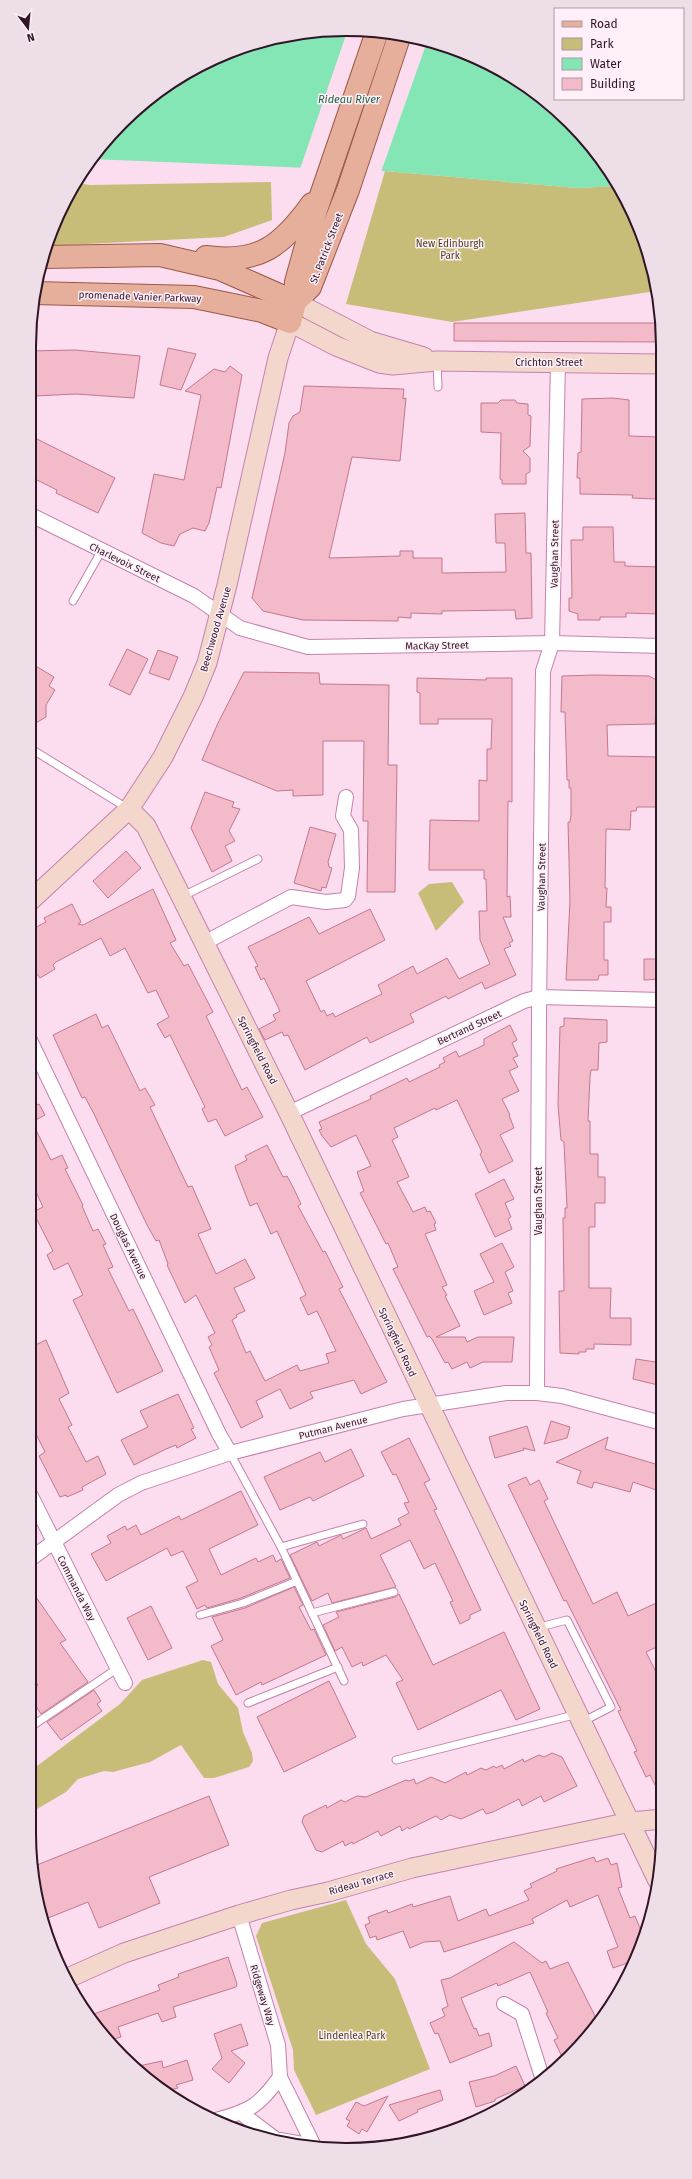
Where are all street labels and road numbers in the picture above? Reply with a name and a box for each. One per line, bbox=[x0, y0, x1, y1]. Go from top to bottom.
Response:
street label: St. Patrick Street bbox=[308, 211, 346, 285]
street label: promenade Vanier Parkway bbox=[78, 289, 202, 305]
street label: Crichton Street bbox=[515, 357, 583, 369]
street label: Vaughan Street bbox=[548, 519, 562, 588]
street label: Charlevoix Street bbox=[87, 541, 162, 585]
street label: Beechwood Avenue bbox=[198, 585, 234, 673]
street label: MacKay Street bbox=[405, 639, 469, 653]
street label: Vaughan Street bbox=[535, 842, 549, 911]
street label: Bertrand Street bbox=[435, 1008, 504, 1048]
street label: Springfield Road bbox=[235, 1014, 279, 1087]
street label: Vaughan Street bbox=[533, 1166, 545, 1235]
street label: Douglas Avenue bbox=[107, 1211, 149, 1281]
street label: Springfield Road bbox=[376, 1306, 418, 1379]
street label: Putman Avenue bbox=[297, 1414, 369, 1442]
street label: Commanda Way bbox=[54, 1554, 98, 1623]
street label: Springfield Road bbox=[516, 1598, 560, 1671]
street label: Rideau Terrace bbox=[327, 1868, 395, 1898]
street label: Ridgeway Way bbox=[247, 1963, 277, 2027]

